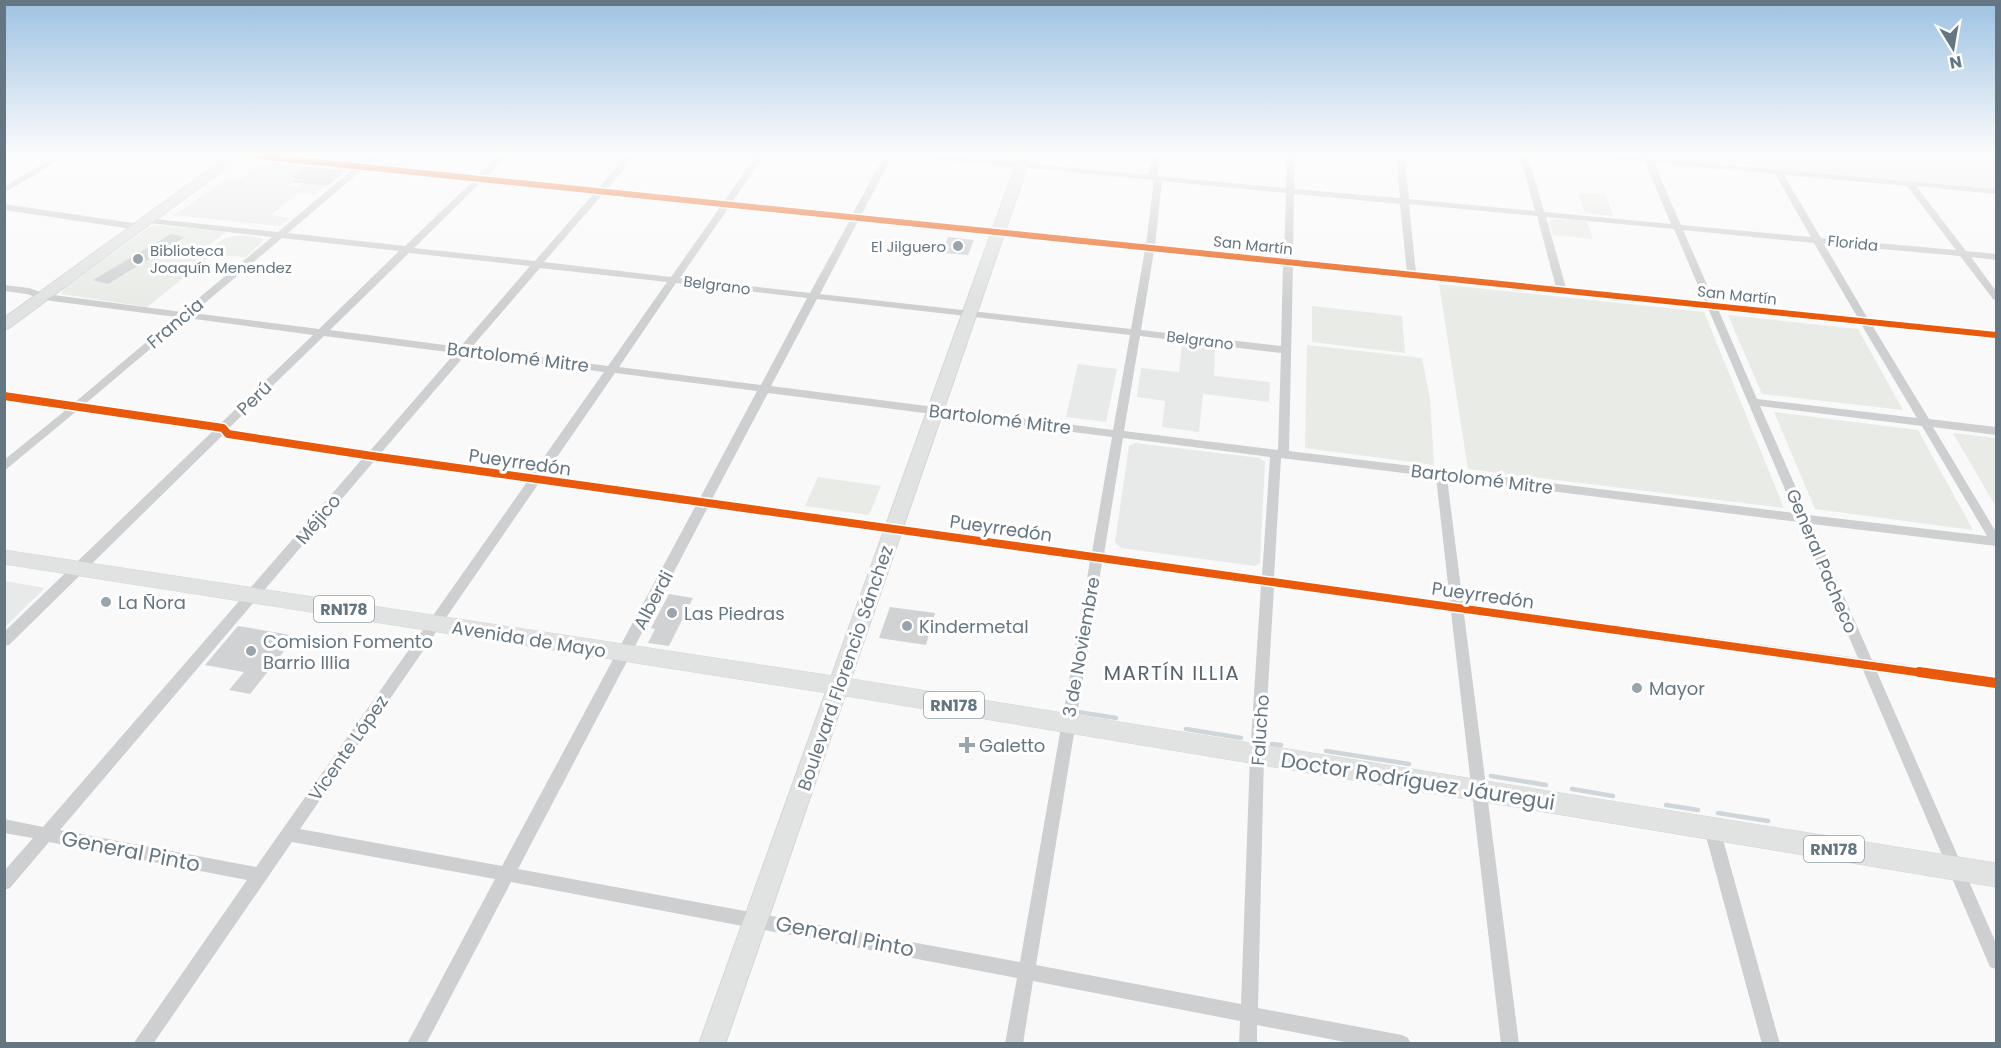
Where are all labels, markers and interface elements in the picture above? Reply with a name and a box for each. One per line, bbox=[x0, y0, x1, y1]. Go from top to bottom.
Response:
north arrow bbox=[1923, 18, 1983, 78]
text: N bbox=[1948, 50, 1964, 75]
street label: San Martín bbox=[1212, 230, 1294, 260]
street label: Florida bbox=[1827, 230, 1879, 256]
place label: El Jilguero bbox=[871, 236, 946, 257]
marker: El Jilguero bbox=[951, 239, 965, 253]
place label: Biblioteca Joaquín Menendez bbox=[150, 240, 292, 278]
marker: Biblioteca Joaquín Menendez bbox=[131, 252, 145, 266]
street label: Belgrano bbox=[682, 270, 752, 300]
street label: San Martín bbox=[1696, 280, 1778, 310]
street label: Francia bbox=[141, 292, 209, 354]
street label: Belgrano bbox=[1165, 325, 1235, 355]
street label: Bartolomé Mitre bbox=[446, 336, 590, 378]
street label: Perú bbox=[231, 375, 277, 421]
street label: Bartolomé Mitre bbox=[928, 398, 1072, 440]
street label: Pueyrredón bbox=[467, 442, 573, 482]
street label: Bartolomé Mitre bbox=[1410, 458, 1554, 500]
street label: General Pacheco bbox=[1780, 485, 1864, 637]
street label: Méjico bbox=[290, 489, 346, 549]
street label: Pueyrredón bbox=[948, 508, 1054, 548]
street label: Boulevard Florencio Sánchez bbox=[791, 542, 899, 794]
street label: Alberdi bbox=[627, 566, 679, 634]
street label: 3 de Noviembre bbox=[1056, 575, 1106, 719]
street label: Pueyrredón bbox=[1430, 575, 1536, 615]
place label: La Ñora bbox=[118, 590, 186, 615]
marker: La Ñora bbox=[99, 595, 113, 609]
road number: RN178 bbox=[314, 596, 374, 622]
place label: Las Piedras bbox=[684, 601, 785, 626]
marker: Las Piedras bbox=[665, 606, 679, 620]
street label: Avenida de Mayo bbox=[450, 614, 608, 664]
place label: Kindermetal bbox=[919, 614, 1029, 639]
marker: Kindermetal bbox=[900, 619, 914, 633]
place label: Comision Fomento Barrio Illia bbox=[263, 629, 433, 675]
marker: Comision Fomento Barrio Illia bbox=[244, 644, 258, 658]
district label: MARTÍN ILLIA bbox=[1104, 659, 1240, 687]
place label: Mayor bbox=[1649, 676, 1705, 701]
marker: Mayor bbox=[1630, 681, 1644, 695]
street label: Vicente López bbox=[302, 690, 394, 806]
road number: RN178 bbox=[924, 692, 984, 718]
street label: Falucho bbox=[1245, 694, 1275, 766]
place label: Galetto bbox=[979, 733, 1045, 758]
marker: Galetto bbox=[960, 738, 974, 752]
street label: Doctor Rodríguez Jáuregui bbox=[1279, 745, 1557, 817]
street label: General Pinto bbox=[59, 823, 203, 879]
road number: RN178 bbox=[1804, 836, 1864, 862]
street label: General Pinto bbox=[773, 908, 917, 964]

